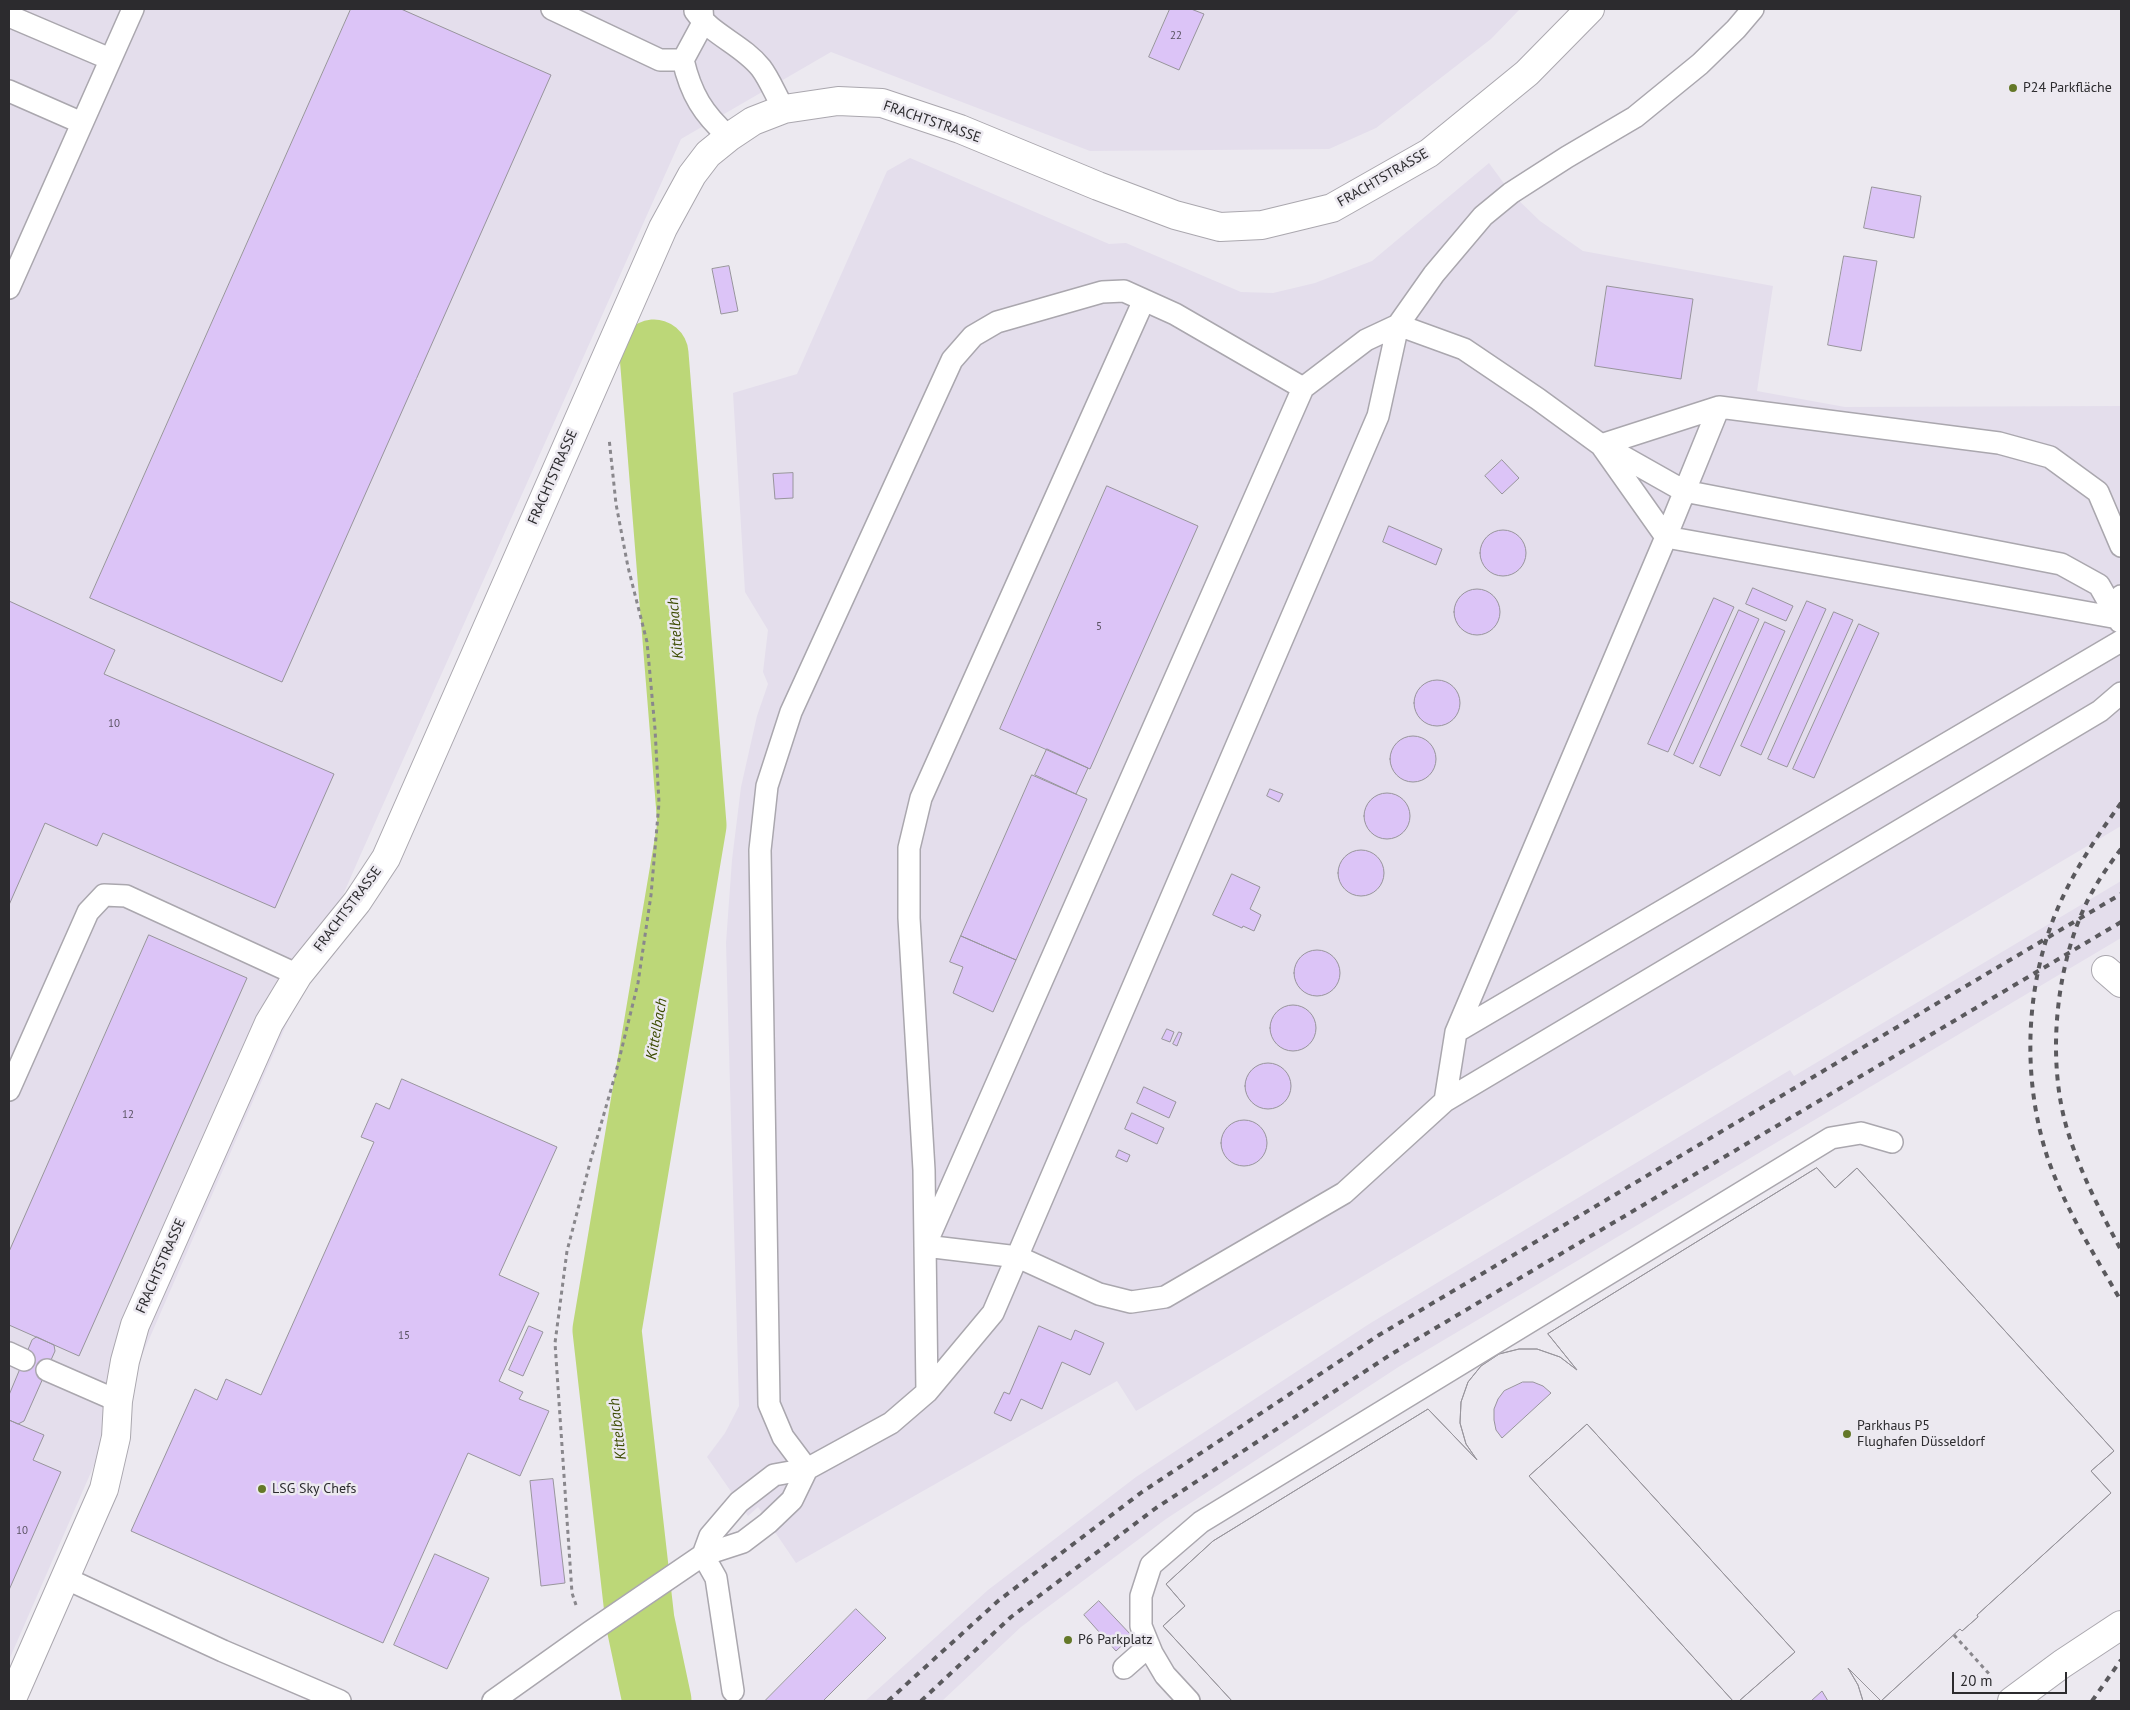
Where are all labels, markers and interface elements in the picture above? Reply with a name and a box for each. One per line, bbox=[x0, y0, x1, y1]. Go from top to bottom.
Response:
house number: 22 bbox=[1170, 29, 1182, 43]
place label: P24 Parkfläche bbox=[2023, 80, 2112, 96]
marker: P24 Parkfläche bbox=[2007, 82, 2019, 94]
street label: FRACHTSTRASSE bbox=[881, 97, 983, 147]
street label: FRACHTSTRASSE bbox=[1335, 145, 1431, 211]
street label: FRACHTSTRASSE bbox=[525, 427, 581, 527]
water label: Kittelbach bbox=[664, 596, 688, 660]
house number: 5 bbox=[1096, 620, 1102, 634]
house number: 10 bbox=[108, 717, 120, 731]
street label: FRACHTSTRASSE bbox=[311, 863, 385, 955]
water label: Kittelbach bbox=[643, 997, 671, 1061]
house number: 12 bbox=[122, 1108, 134, 1122]
street label: FRACHTSTRASSE bbox=[133, 1216, 189, 1316]
house number: 15 bbox=[398, 1329, 410, 1343]
water label: Kittelbach bbox=[605, 1397, 631, 1461]
place label: Parkhaus P5 Flughafen Düsseldorf bbox=[1857, 1418, 1985, 1450]
marker: Parkhaus P5 Flughafen Düsseldorf bbox=[1841, 1428, 1853, 1440]
place label: LSG Sky Chefs bbox=[272, 1481, 356, 1497]
marker: LSG Sky Chefs bbox=[256, 1483, 268, 1495]
house number: 10 bbox=[16, 1524, 28, 1538]
place label: P6 Parkplatz bbox=[1078, 1632, 1153, 1648]
marker: P6 Parkplatz bbox=[1062, 1634, 1074, 1646]
scale bar bbox=[1955, 1662, 2070, 1694]
text: 20 m bbox=[1960, 1671, 1993, 1690]

